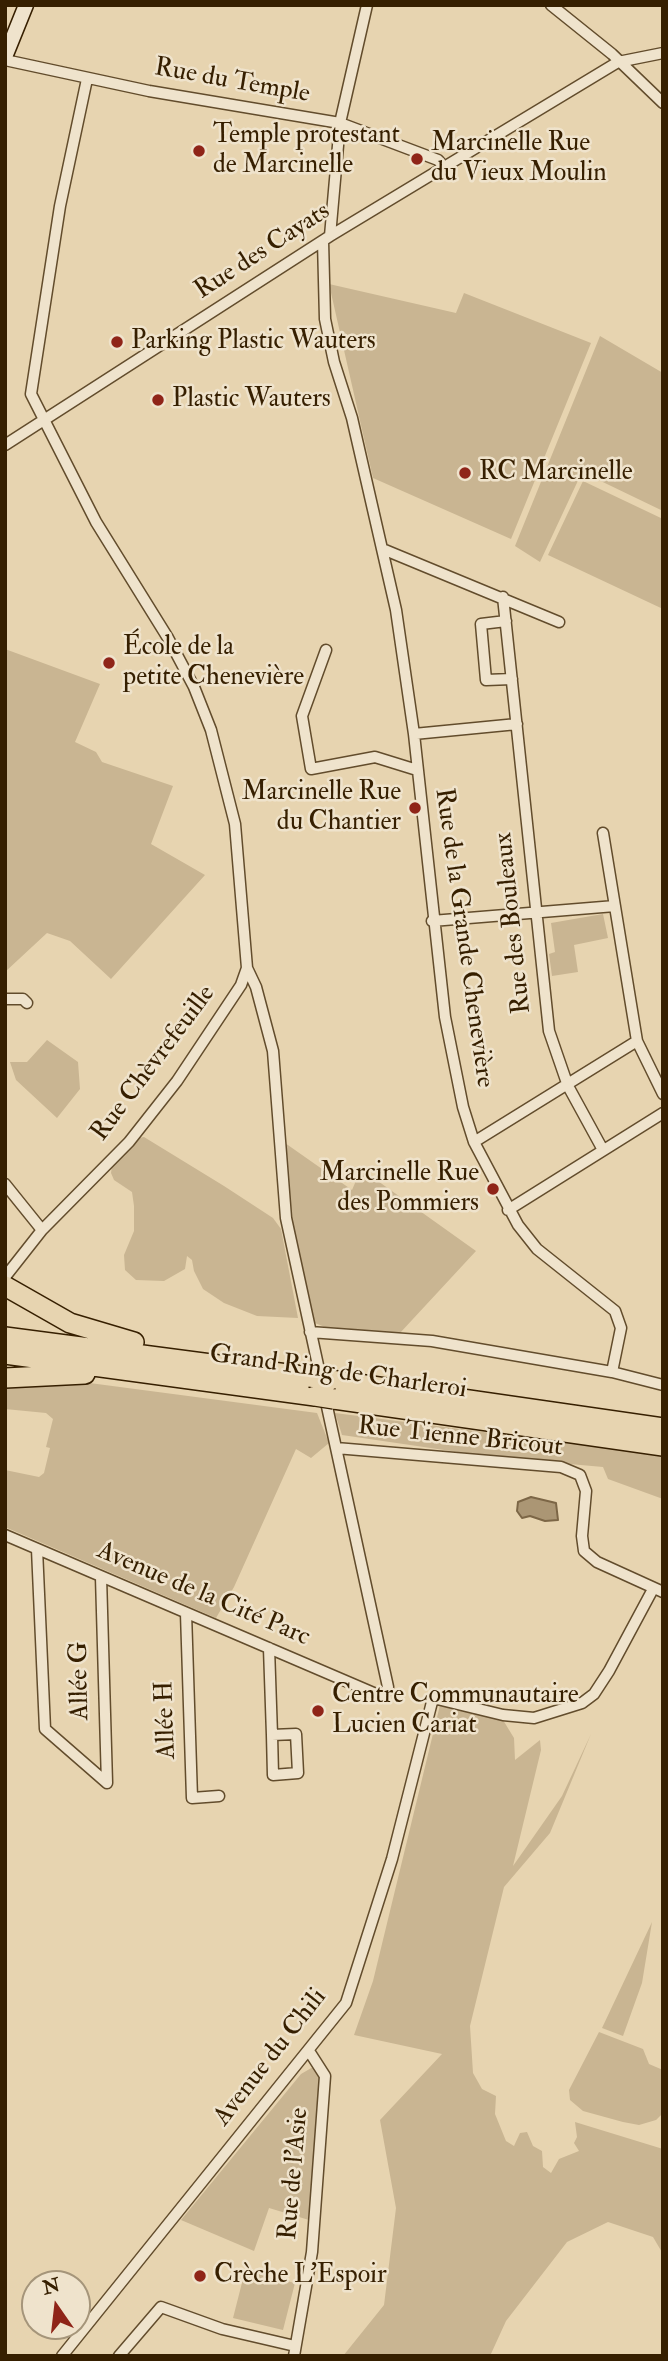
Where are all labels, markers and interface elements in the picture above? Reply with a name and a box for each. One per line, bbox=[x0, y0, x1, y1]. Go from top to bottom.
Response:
street label: Rue du Temple bbox=[152, 53, 312, 111]
place label: Temple protestant de Marcinelle bbox=[213, 120, 400, 182]
place label: Marcinelle Rue du Vieux Moulin bbox=[431, 128, 607, 190]
marker: Temple protestant de Marcinelle bbox=[191, 143, 207, 159]
marker: Marcinelle Rue du Vieux Moulin bbox=[409, 151, 425, 167]
street label: Rue des Cayats bbox=[190, 197, 336, 307]
place label: Parking Plastic Wauters bbox=[131, 326, 376, 358]
marker: Parking Plastic Wauters bbox=[109, 334, 125, 350]
place label: Plastic Wauters bbox=[172, 384, 331, 416]
marker: Plastic Wauters bbox=[150, 392, 166, 408]
place label: RC Marcinelle bbox=[479, 457, 633, 489]
marker: RC Marcinelle bbox=[457, 465, 473, 481]
place label: École de la petite Chenevière bbox=[123, 632, 304, 694]
marker: École de la petite Chenevière bbox=[101, 655, 117, 671]
place label: Marcinelle Rue du Chantier bbox=[242, 777, 401, 838]
street label: Rue de la Grande Chenevière bbox=[427, 786, 499, 1090]
marker: Marcinelle Rue du Chantier bbox=[407, 800, 423, 816]
street label: Rue des Bouleaux bbox=[489, 831, 539, 1015]
street label: Rue Chèvrefeuille bbox=[85, 980, 223, 1148]
place label: Marcinelle Rue des Pommiers bbox=[320, 1158, 479, 1220]
marker: Marcinelle Rue des Pommiers bbox=[485, 1181, 501, 1197]
street label: Grand Ring de Charleroi bbox=[207, 1339, 469, 1407]
street label: Rue Tienne Bricout bbox=[356, 1412, 564, 1464]
street label: Avenue de la Cité Parc bbox=[92, 1536, 314, 1654]
street label: Allée G bbox=[65, 1641, 97, 1721]
street label: Allée H bbox=[150, 1680, 184, 1760]
place label: Centre Communautaire Lucien Cariat bbox=[332, 1680, 579, 1742]
marker: Centre Communautaire Lucien Cariat bbox=[310, 1703, 326, 1719]
street label: Avenue du Chili bbox=[208, 1983, 334, 2133]
street label: Rue de l'Asie bbox=[274, 2107, 316, 2241]
place label: Crèche L'Espoir bbox=[214, 2260, 387, 2292]
marker: Crèche L'Espoir bbox=[192, 2268, 208, 2284]
north arrow bbox=[21, 2270, 91, 2340]
text: N bbox=[40, 2273, 63, 2300]

